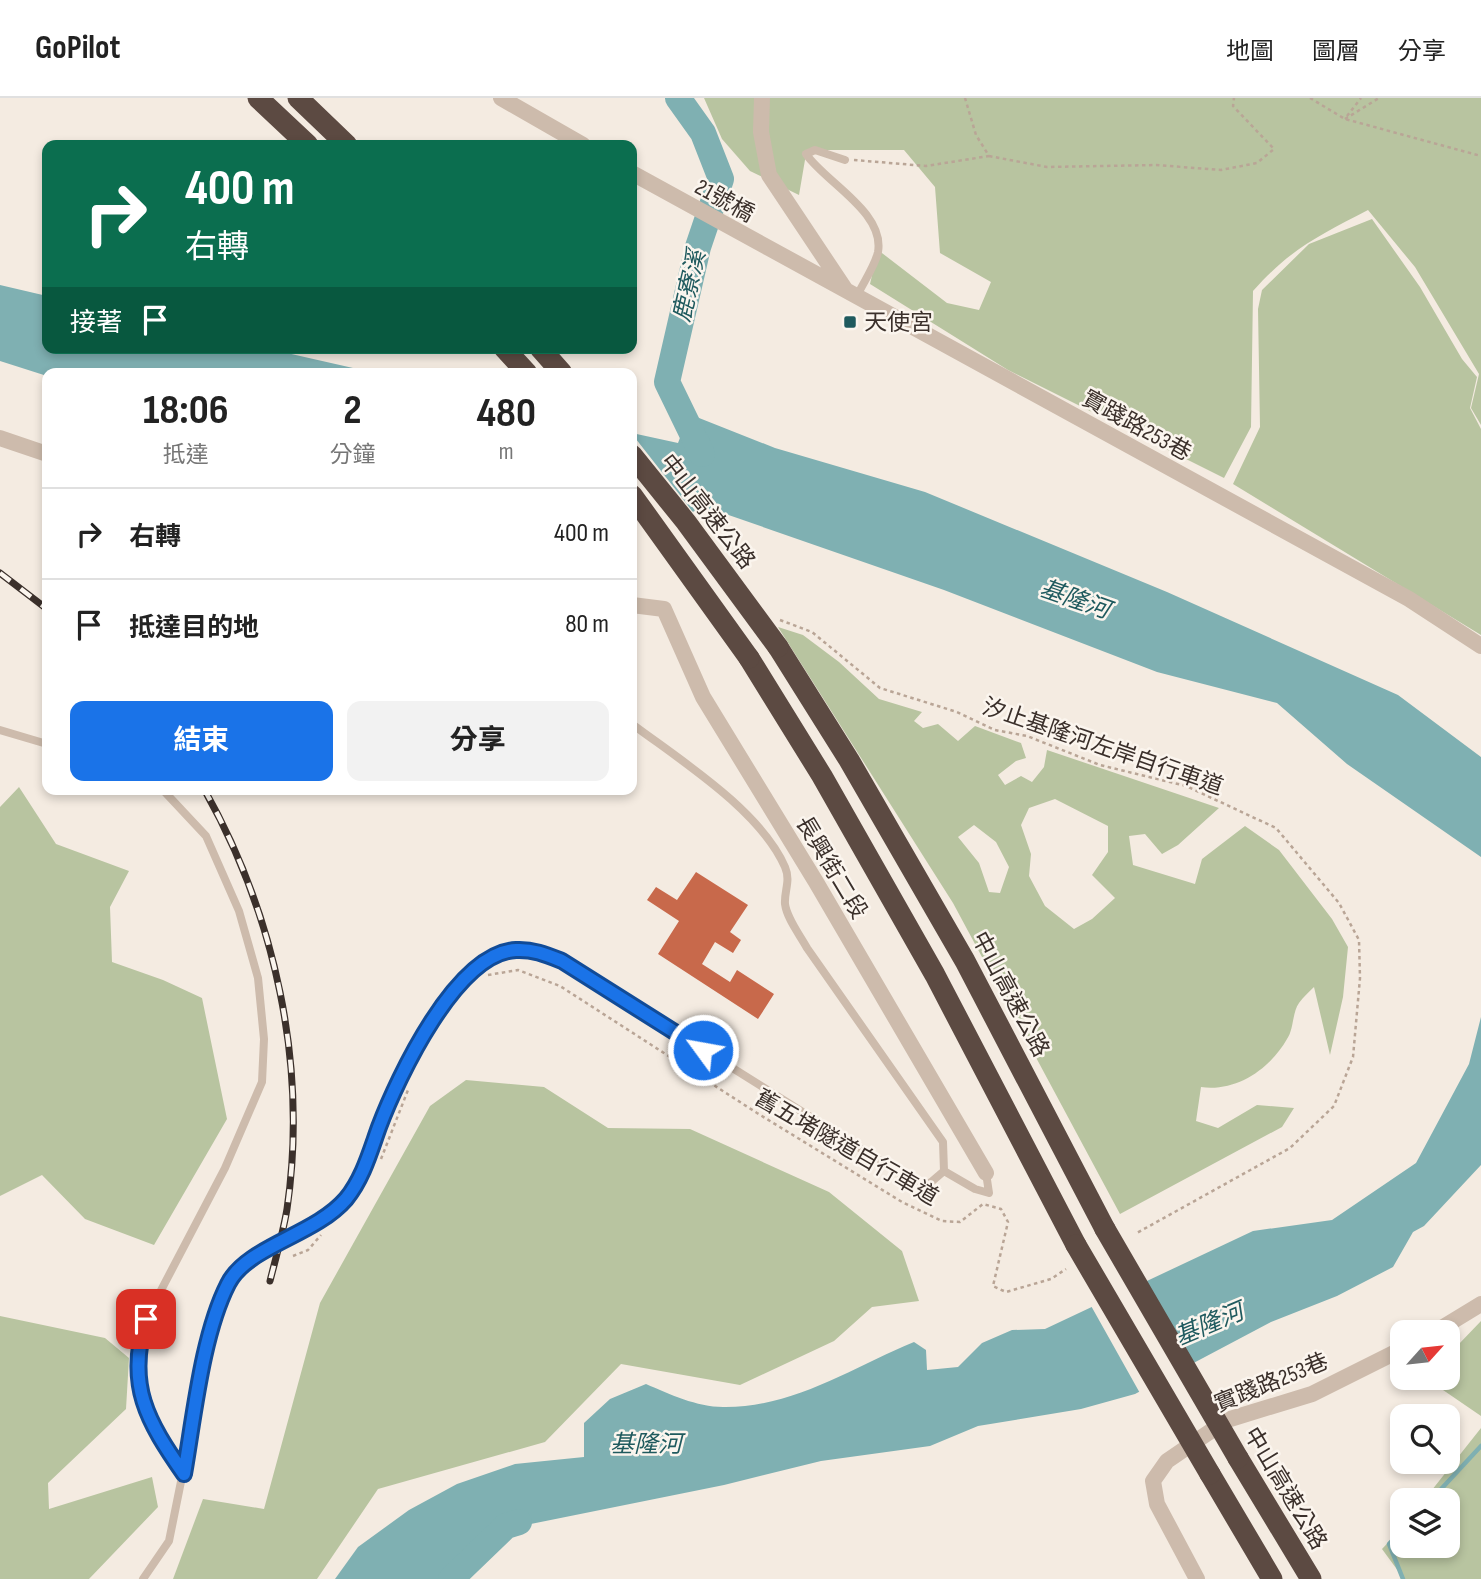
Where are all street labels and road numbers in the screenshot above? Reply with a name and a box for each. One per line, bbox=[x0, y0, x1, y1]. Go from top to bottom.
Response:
street label: 21號橋 bbox=[690, 173, 759, 229]
street label: 實踐路253巷 bbox=[1077, 384, 1196, 467]
street label: 中山高速公路 bbox=[654, 449, 761, 575]
street label: 汐止基隆河左岸自行車道 bbox=[979, 693, 1227, 801]
street label: 長興街二段 bbox=[790, 811, 873, 924]
street label: 中山高速公路 bbox=[965, 927, 1055, 1062]
street label: 舊五堵隧道自行車道 bbox=[750, 1084, 943, 1212]
street label: 實踐路253巷 bbox=[1210, 1347, 1332, 1418]
street label: 中山高速公路 bbox=[1238, 1422, 1333, 1555]

